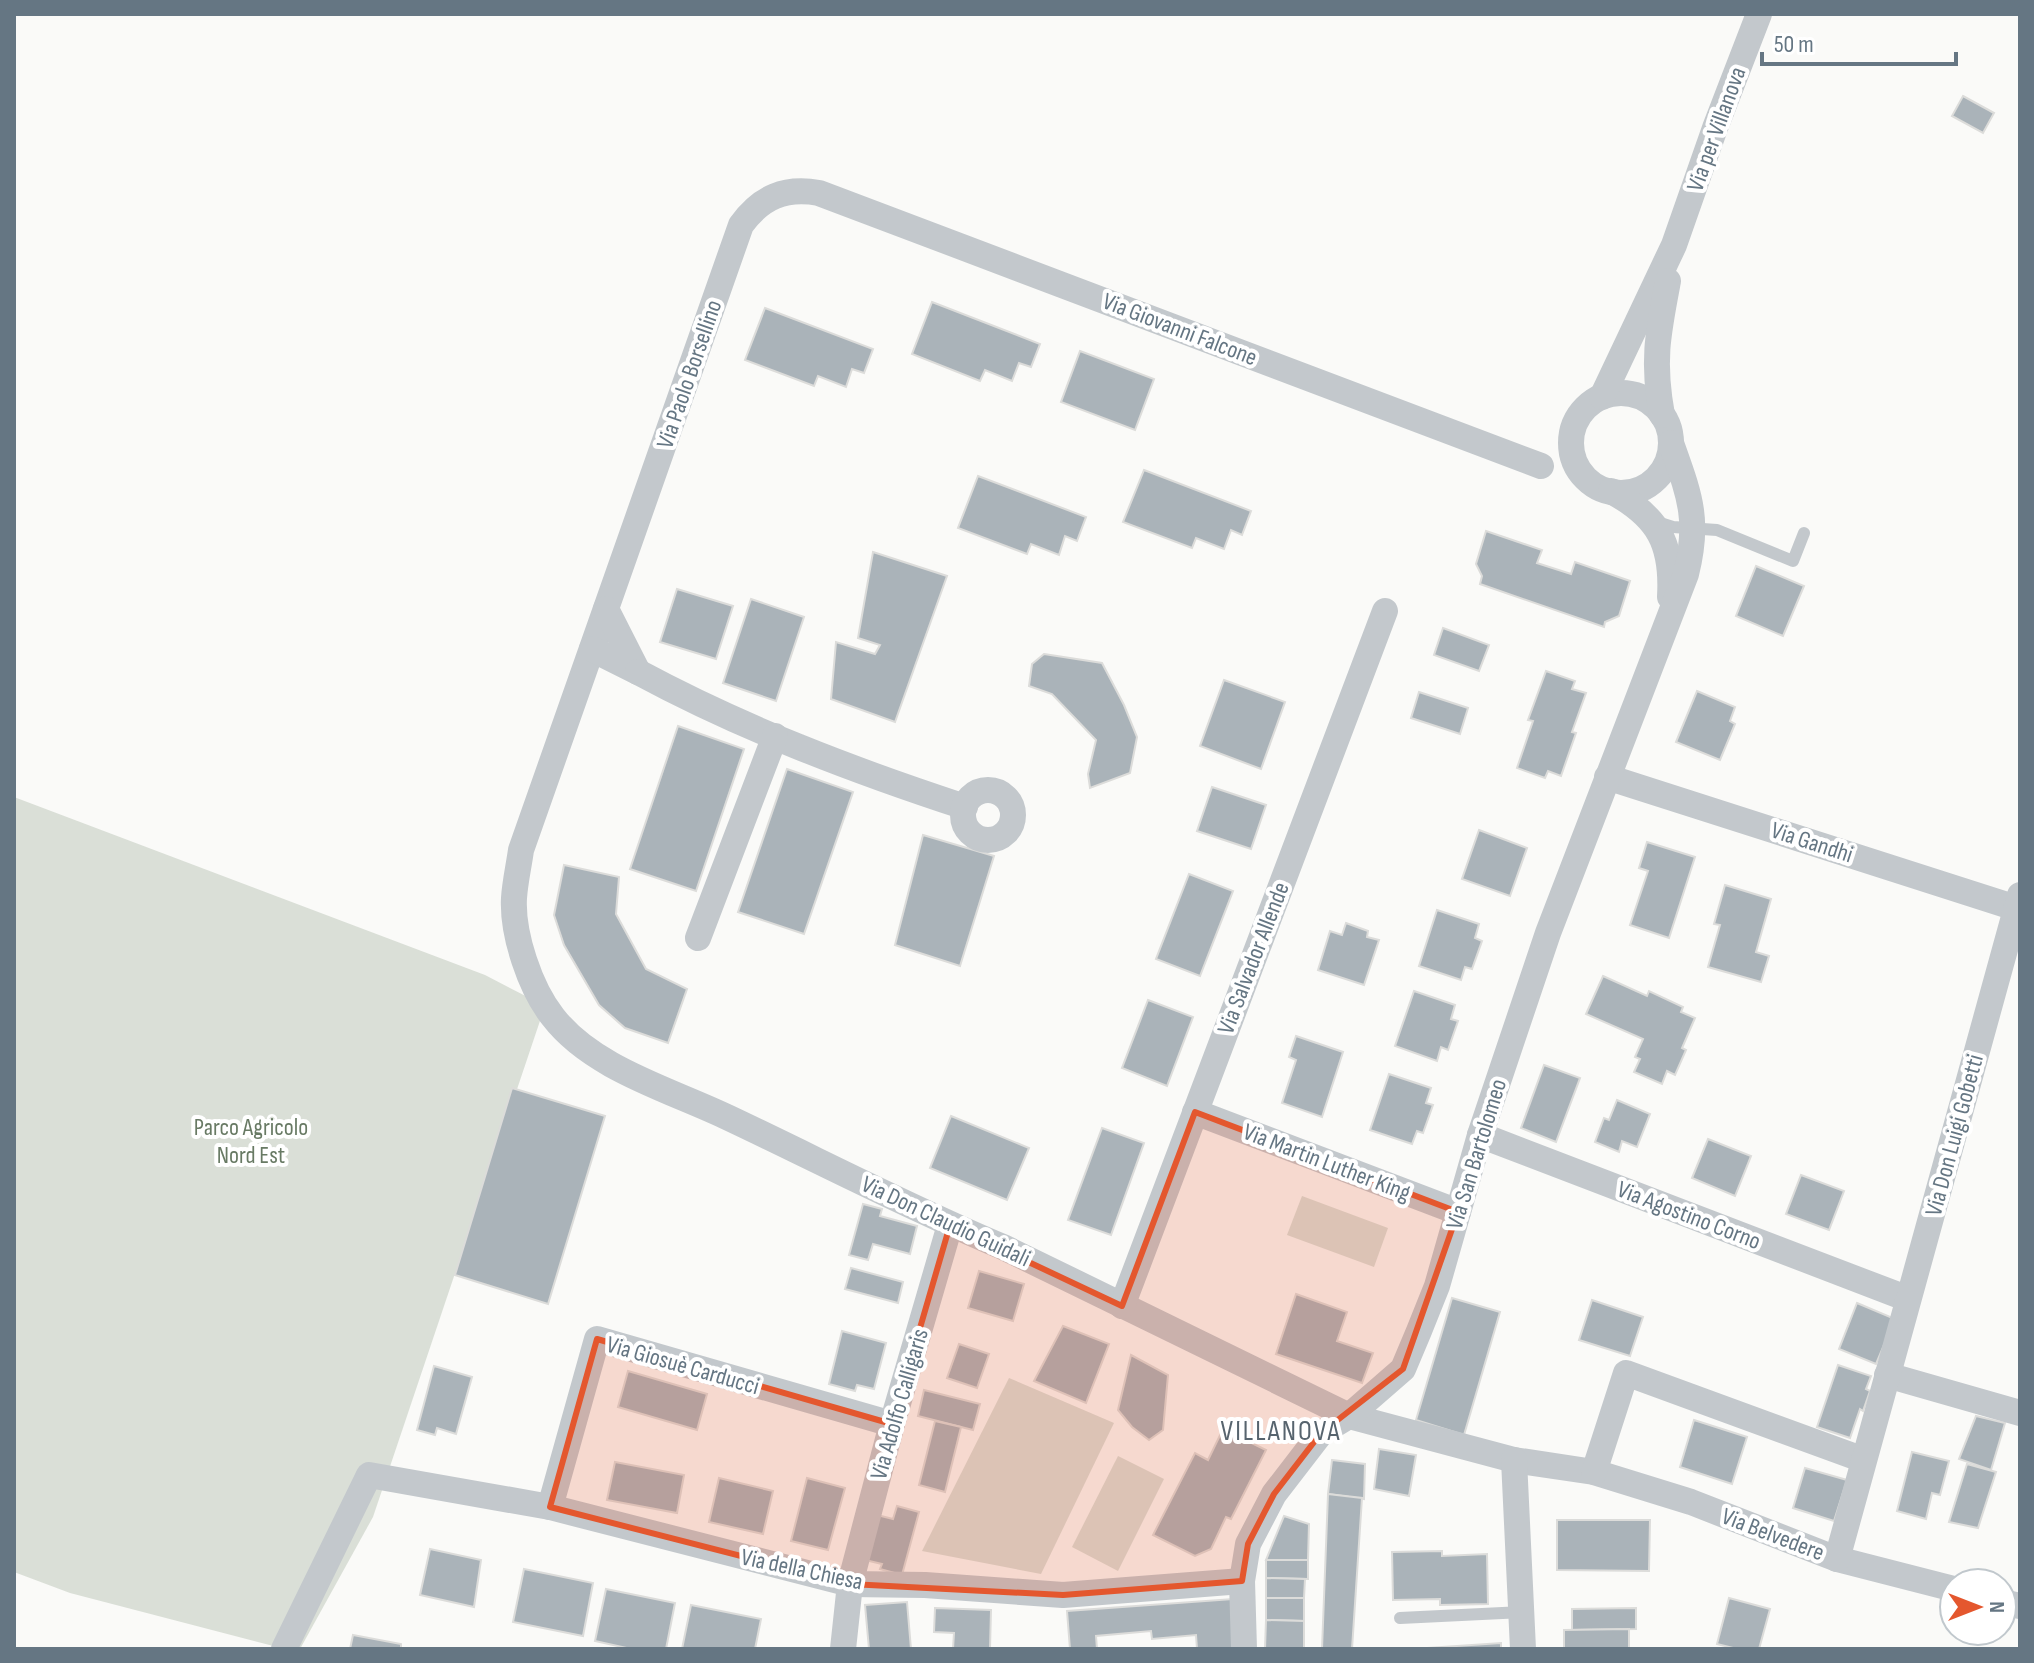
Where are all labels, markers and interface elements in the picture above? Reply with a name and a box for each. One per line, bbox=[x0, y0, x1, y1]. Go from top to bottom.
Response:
scale bar bbox=[1762, 16, 1956, 66]
text: 50 m bbox=[1774, 30, 1814, 59]
street label: Via per Villanova bbox=[1681, 63, 1752, 195]
street label: Via Giovanni Falcone bbox=[1098, 287, 1261, 372]
street label: Via Paolo Borsellino bbox=[651, 296, 728, 452]
street label: Via Gandhi bbox=[1767, 816, 1856, 869]
street label: Via Salvador Allende bbox=[1211, 878, 1296, 1038]
street label: Via Don Luigi Gobetti bbox=[1919, 1051, 1990, 1219]
street label: Via San Bartolomeo bbox=[1440, 1075, 1513, 1233]
park label: Parco Agricolo Nord Est bbox=[194, 1113, 308, 1170]
street label: Via Martin Luther King bbox=[1239, 1117, 1415, 1208]
street label: Via Don Claudio Guidali bbox=[857, 1170, 1035, 1273]
street label: Via Agostino Corno bbox=[1613, 1175, 1765, 1256]
street label: Via Adolfo Calligaris bbox=[864, 1325, 935, 1483]
street label: Via Giosuè Carducci bbox=[603, 1330, 763, 1401]
district label: VILLANOVA bbox=[1221, 1415, 1341, 1448]
street label: Via Belvedere bbox=[1717, 1502, 1828, 1567]
street label: Via della Chiesa bbox=[738, 1542, 865, 1597]
north arrow bbox=[1938, 1567, 2018, 1647]
text: N bbox=[1983, 1601, 2010, 1613]

